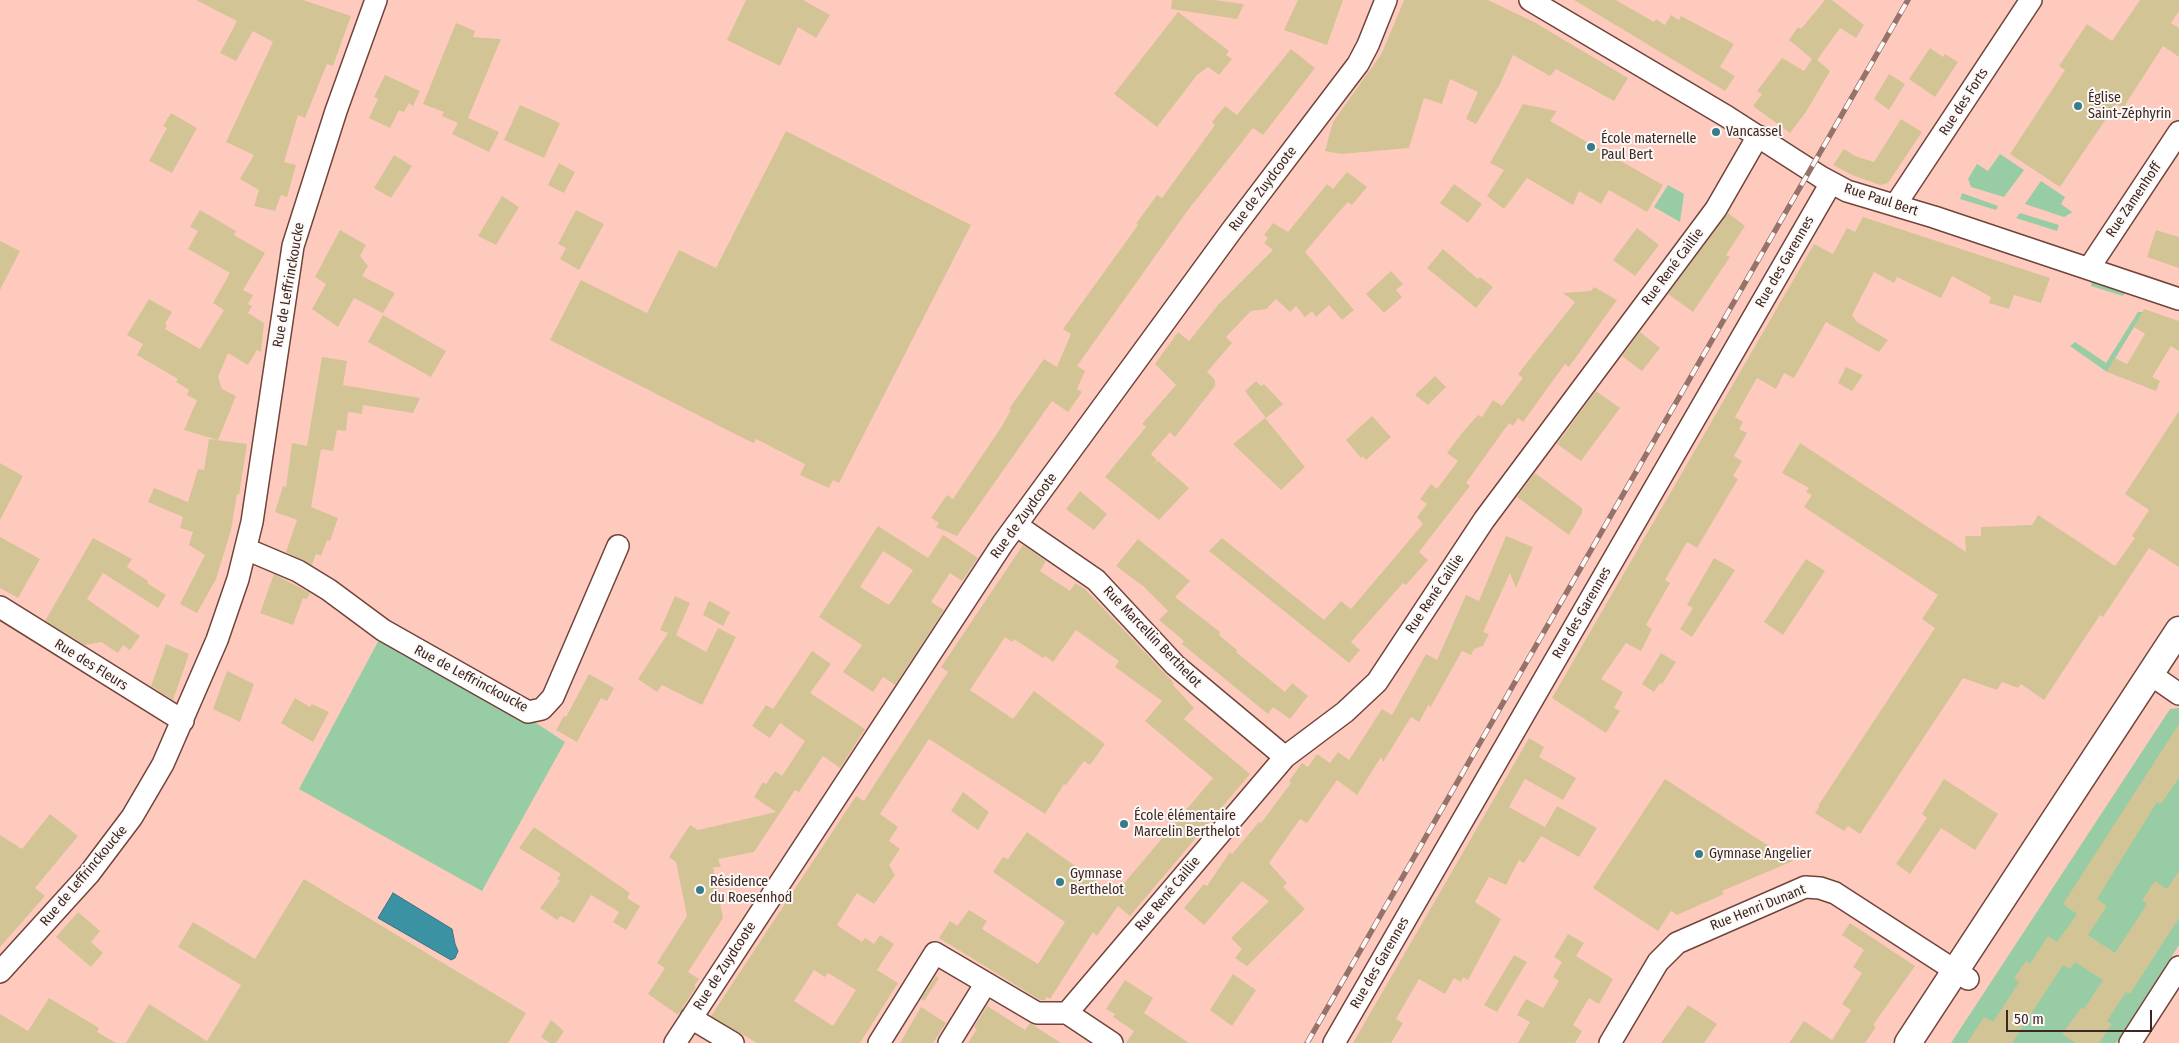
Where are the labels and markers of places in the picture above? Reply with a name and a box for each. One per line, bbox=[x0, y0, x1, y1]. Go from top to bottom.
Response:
place label: Église Saint-Zéphyrin bbox=[2088, 90, 2171, 122]
marker: Église Saint-Zéphyrin bbox=[2072, 100, 2084, 112]
place label: Vancassel bbox=[1726, 124, 1782, 140]
marker: Vancassel bbox=[1710, 126, 1722, 138]
place label: École maternelle Paul Bert bbox=[1601, 131, 1697, 164]
marker: École maternelle Paul Bert bbox=[1585, 141, 1597, 153]
place label: École élémentaire Marcelin Berthelot bbox=[1134, 808, 1240, 840]
marker: École élémentaire Marcelin Berthelot bbox=[1118, 818, 1130, 830]
place label: Gymnase Angelier bbox=[1709, 846, 1811, 862]
marker: Gymnase Angelier bbox=[1693, 848, 1705, 860]
place label: Gymnase Berthelot bbox=[1070, 866, 1124, 899]
place label: Résidence du Roesenhod bbox=[710, 874, 792, 906]
marker: Gymnase Berthelot bbox=[1054, 876, 1066, 888]
marker: Résidence du Roesenhod bbox=[694, 884, 706, 896]

